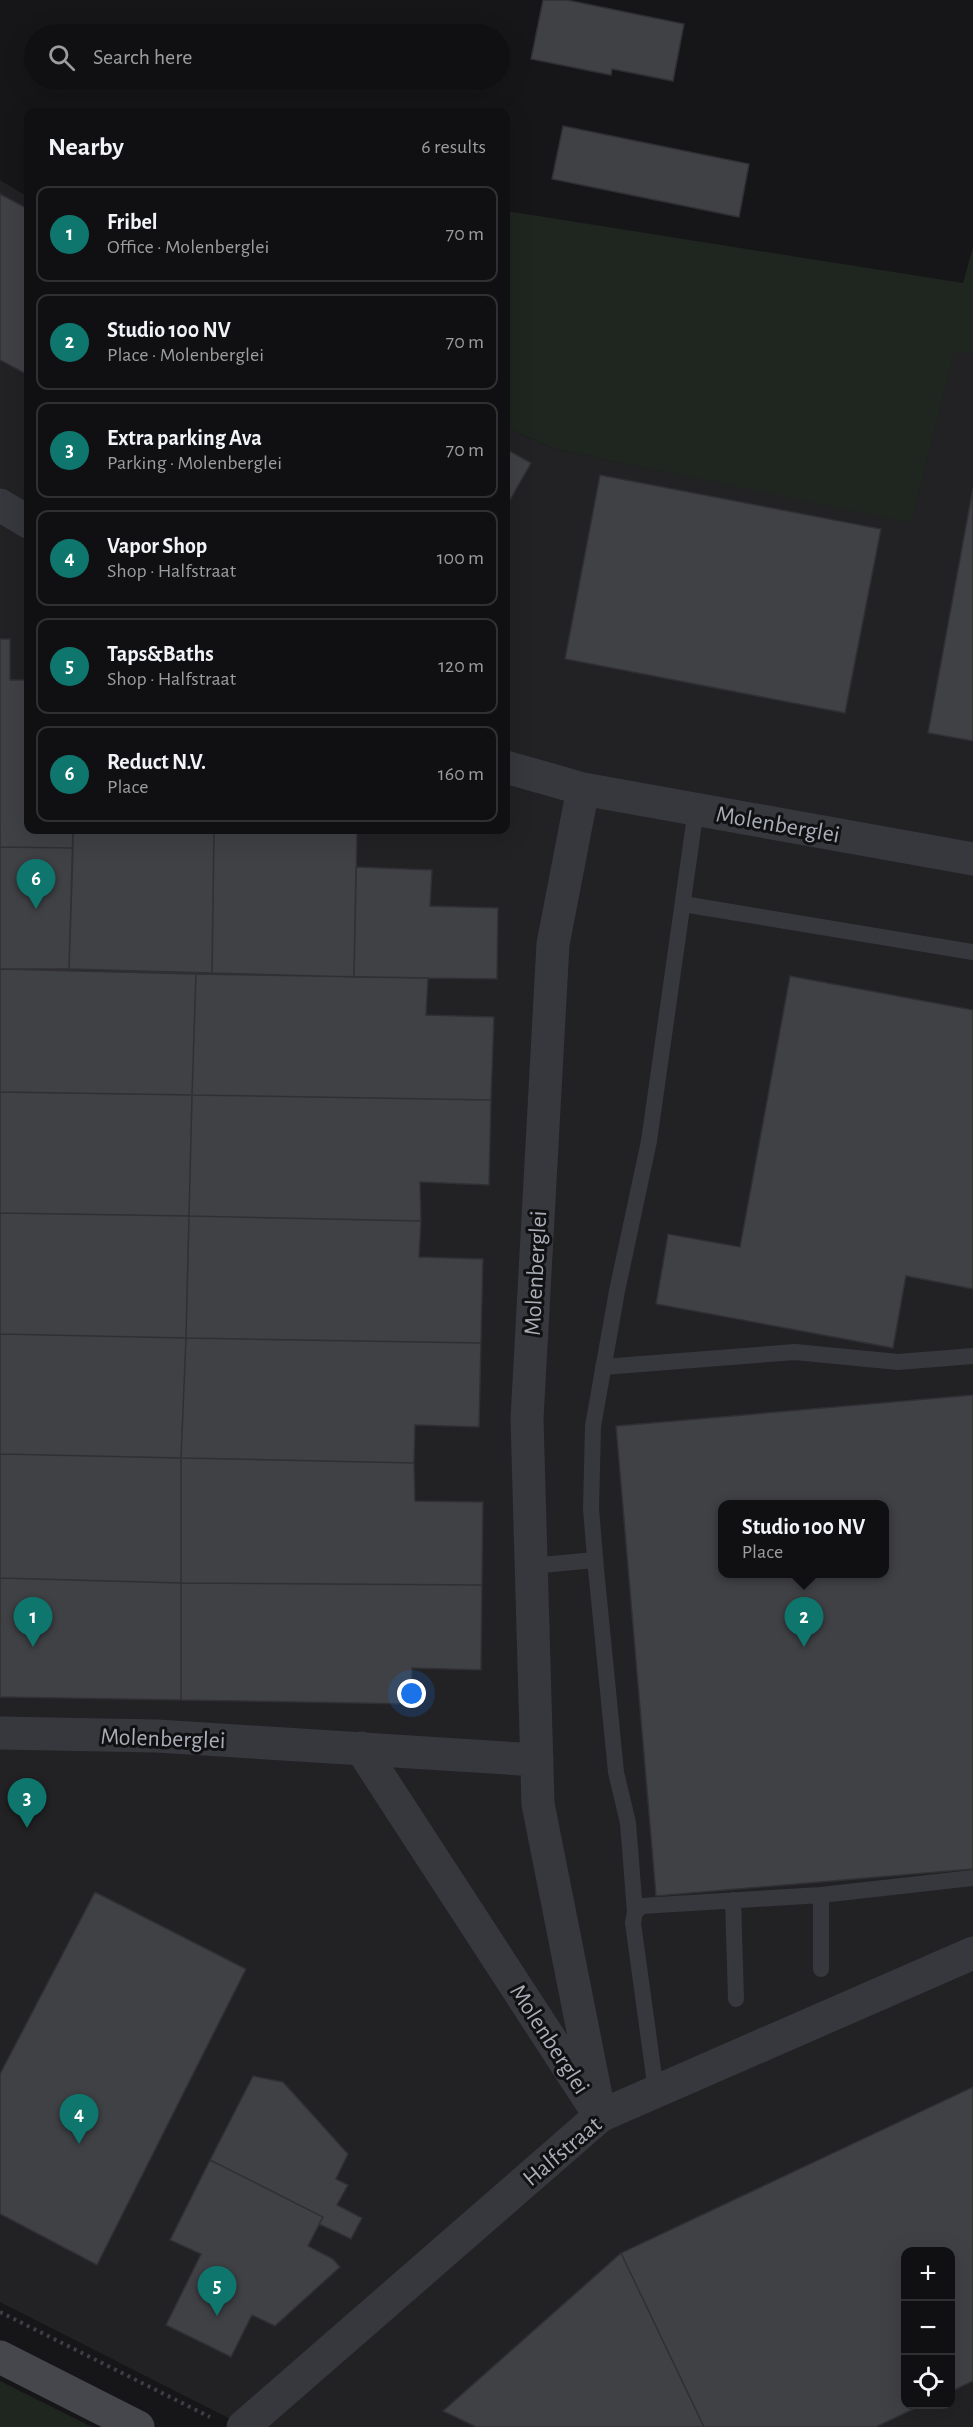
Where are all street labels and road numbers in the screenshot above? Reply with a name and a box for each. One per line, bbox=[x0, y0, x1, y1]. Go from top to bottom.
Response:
street label: Molenberglei bbox=[714, 802, 842, 848]
street label: Molenberglei bbox=[521, 1210, 551, 1336]
street label: Molenberglei bbox=[100, 1725, 226, 1753]
street label: Molenberglei bbox=[505, 1980, 593, 2099]
street label: Halfstraat bbox=[519, 2112, 607, 2191]

